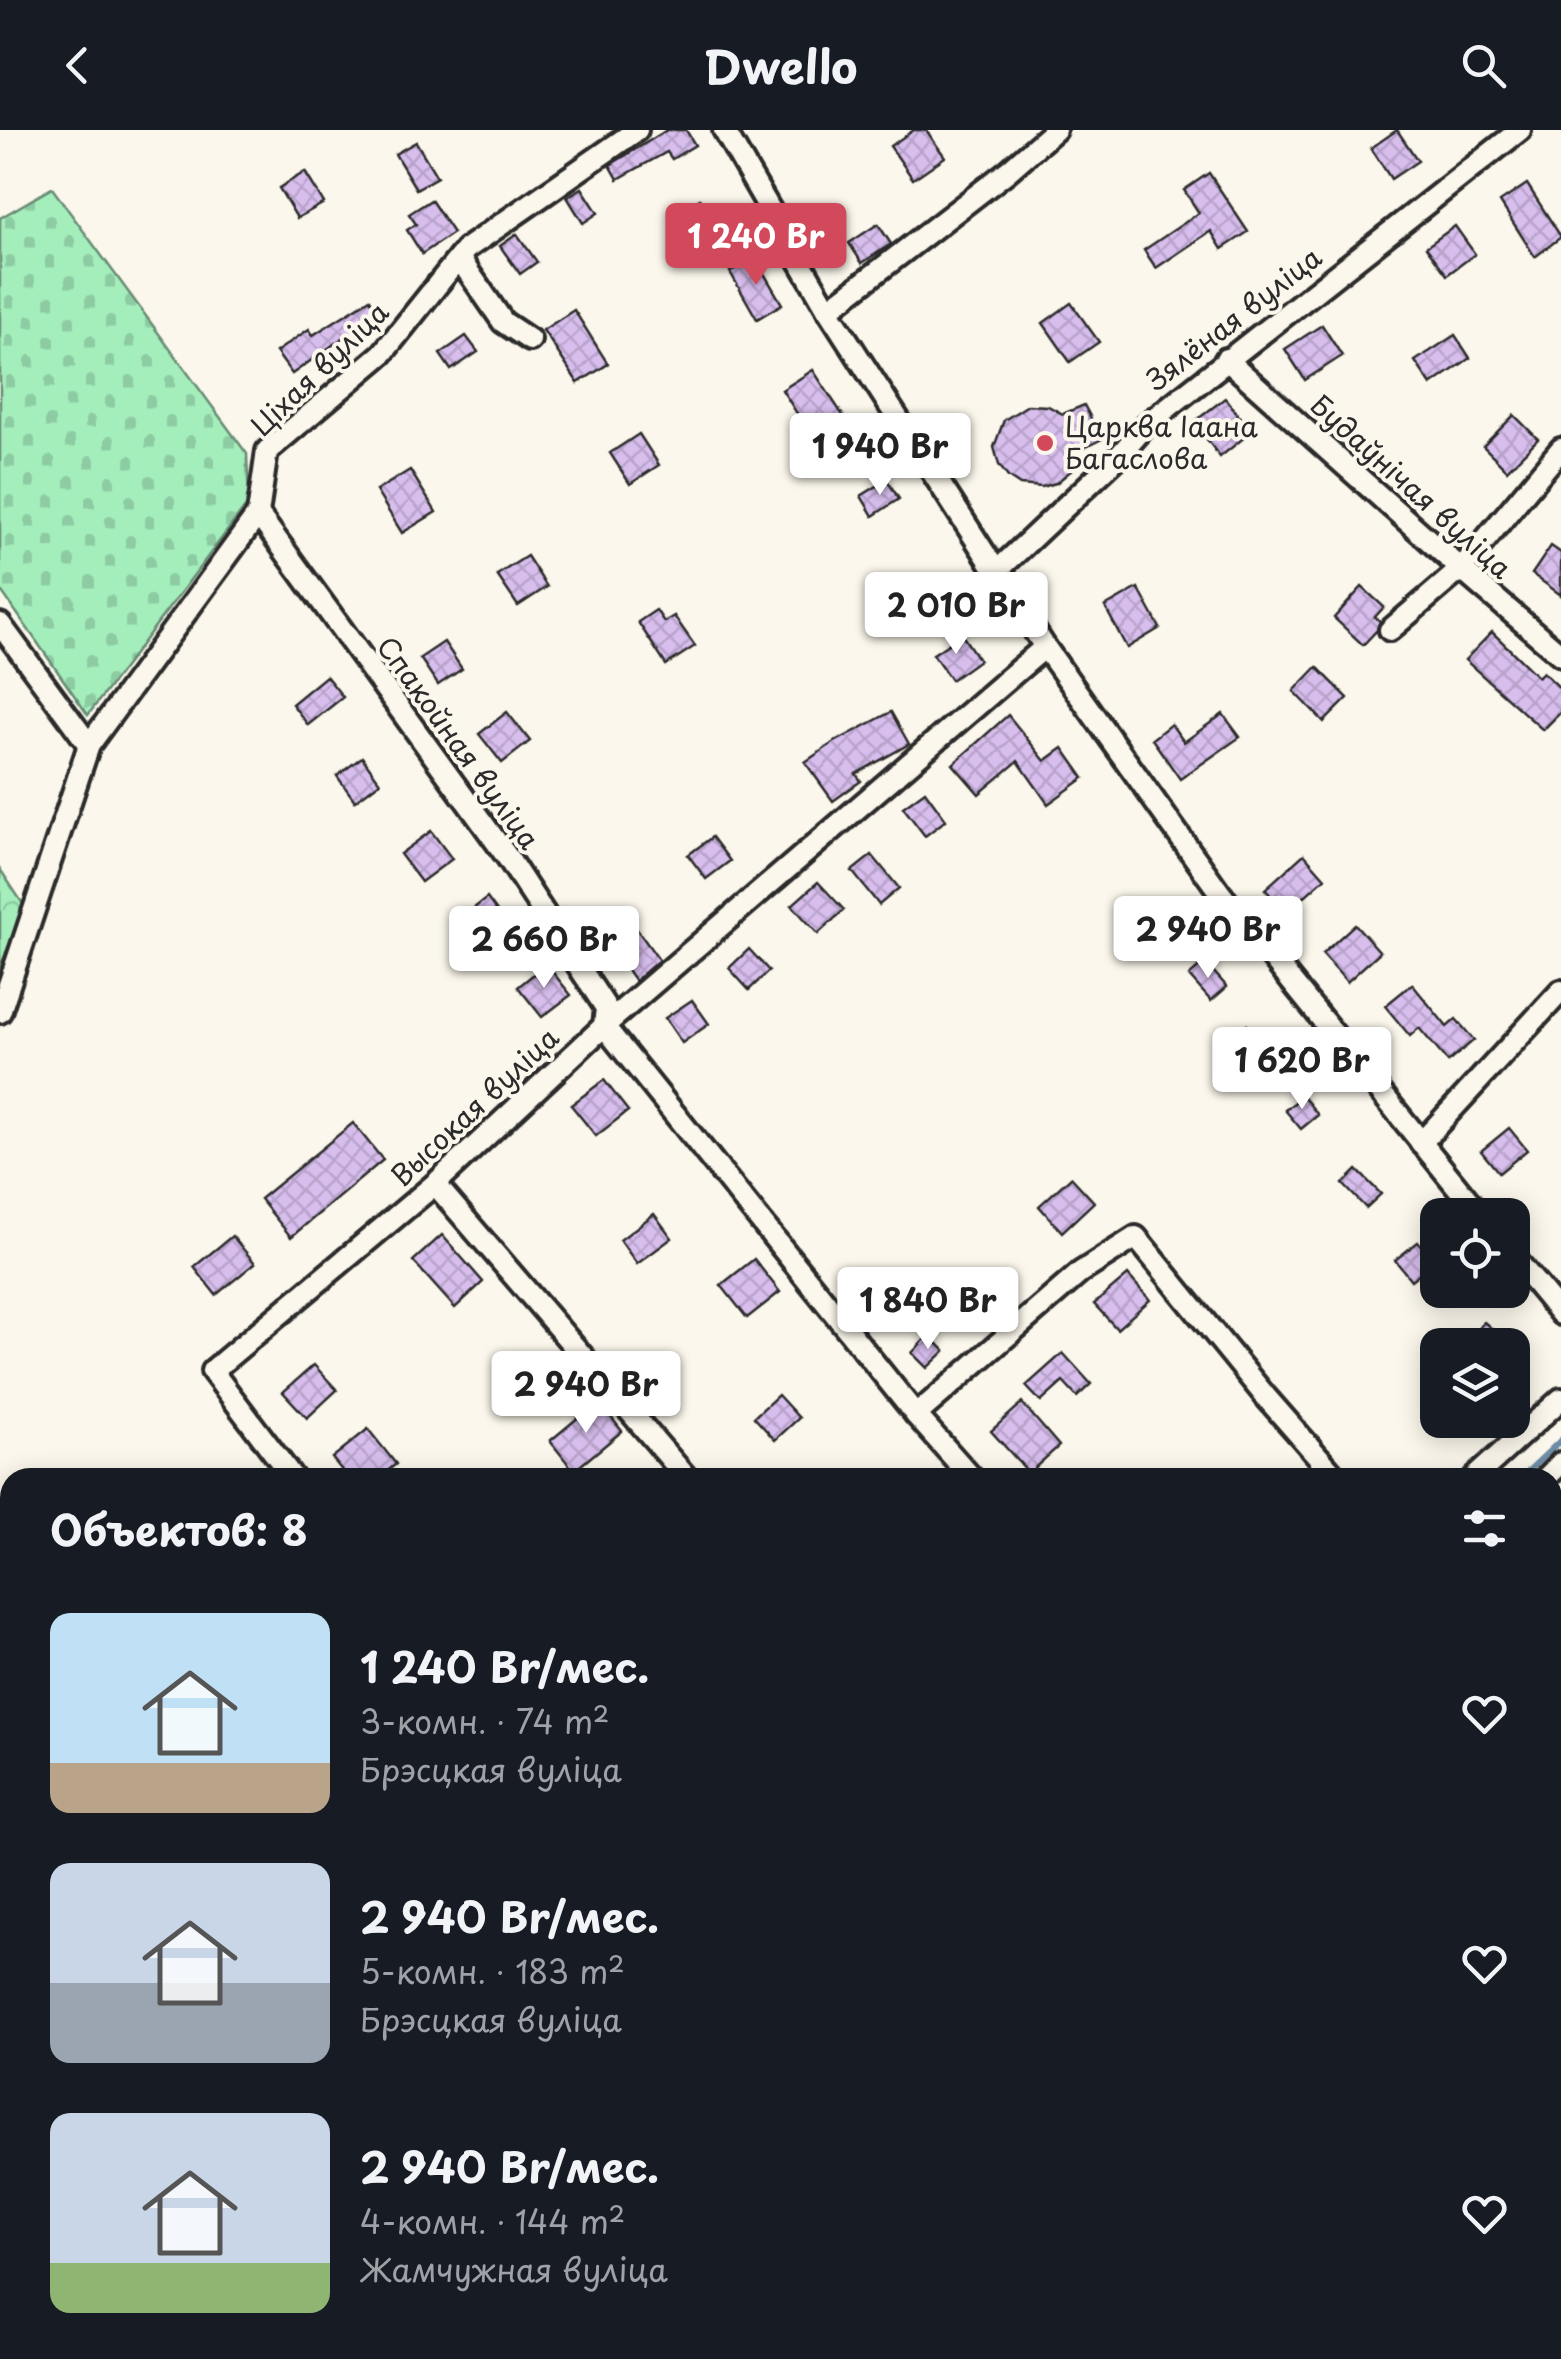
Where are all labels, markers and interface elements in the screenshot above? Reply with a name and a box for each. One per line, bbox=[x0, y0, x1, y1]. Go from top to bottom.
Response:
text: Dwello bbox=[704, 31, 857, 99]
icon: back bbox=[50, 38, 105, 93]
icon: search bbox=[1456, 38, 1511, 93]
pin: 1 240 Br bbox=[653, 203, 859, 288]
text: 1 240 Br bbox=[687, 211, 825, 259]
street label: Зялёная вуліца bbox=[1136, 235, 1331, 400]
street label: Ціхая вуліца bbox=[240, 290, 398, 445]
street label: Будаўнічая вуліца bbox=[1302, 383, 1523, 589]
place label: Царква Іаана Багаслова bbox=[1065, 404, 1258, 479]
pin: 1 940 Br bbox=[777, 413, 983, 498]
text: 1 940 Br bbox=[812, 421, 948, 469]
marker: Царква Іаана Багаслова bbox=[1034, 432, 1056, 454]
pin: 2 010 Br bbox=[853, 572, 1059, 657]
text: 2 010 Br bbox=[887, 580, 1025, 628]
street label: Спакойная вуліца bbox=[367, 627, 552, 858]
pin: 2 940 Br bbox=[1105, 896, 1311, 981]
text: 2 940 Br bbox=[1136, 904, 1280, 952]
pin: 2 660 Br bbox=[441, 906, 647, 991]
text: 2 660 Br bbox=[471, 914, 617, 962]
street label: Высокая вуліца bbox=[380, 1016, 569, 1196]
pin: 1 620 Br bbox=[1199, 1027, 1405, 1112]
text: 1 620 Br bbox=[1234, 1035, 1370, 1083]
map controls bbox=[1420, 1198, 1530, 1438]
button: locate bbox=[1420, 1198, 1530, 1308]
pin: 1 840 Br bbox=[825, 1267, 1031, 1352]
text: 1 840 Br bbox=[859, 1275, 997, 1323]
button: layers bbox=[1420, 1328, 1530, 1438]
pin: 2 940 Br bbox=[483, 1351, 689, 1436]
text: 2 940 Br bbox=[514, 1359, 658, 1407]
text: Объектов: 8 bbox=[50, 1497, 308, 1560]
icon: filters bbox=[1457, 1501, 1512, 1556]
text: 1 240 Br/мес. bbox=[360, 1634, 649, 1697]
icon: home bbox=[130, 1653, 250, 1773]
icon: heart bbox=[1457, 1686, 1512, 1741]
text: 3-комн. · 74 m² bbox=[360, 1697, 610, 1745]
text: Брэсцкая вуліца bbox=[360, 1745, 622, 1793]
text: 2 940 Br/мес. bbox=[360, 1884, 659, 1947]
icon: home bbox=[130, 1903, 250, 2023]
icon: heart bbox=[1457, 1936, 1512, 1991]
text: 5-комн. · 183 m² bbox=[360, 1947, 625, 1995]
text: Брэсцкая вуліца bbox=[360, 1995, 622, 2043]
text: 2 940 Br/мес. bbox=[360, 2134, 659, 2197]
icon: home bbox=[130, 2153, 250, 2273]
icon: heart bbox=[1457, 2186, 1512, 2241]
text: 4-комн. · 144 m² bbox=[360, 2197, 625, 2245]
text: Жамчужная вуліца bbox=[360, 2245, 668, 2293]

